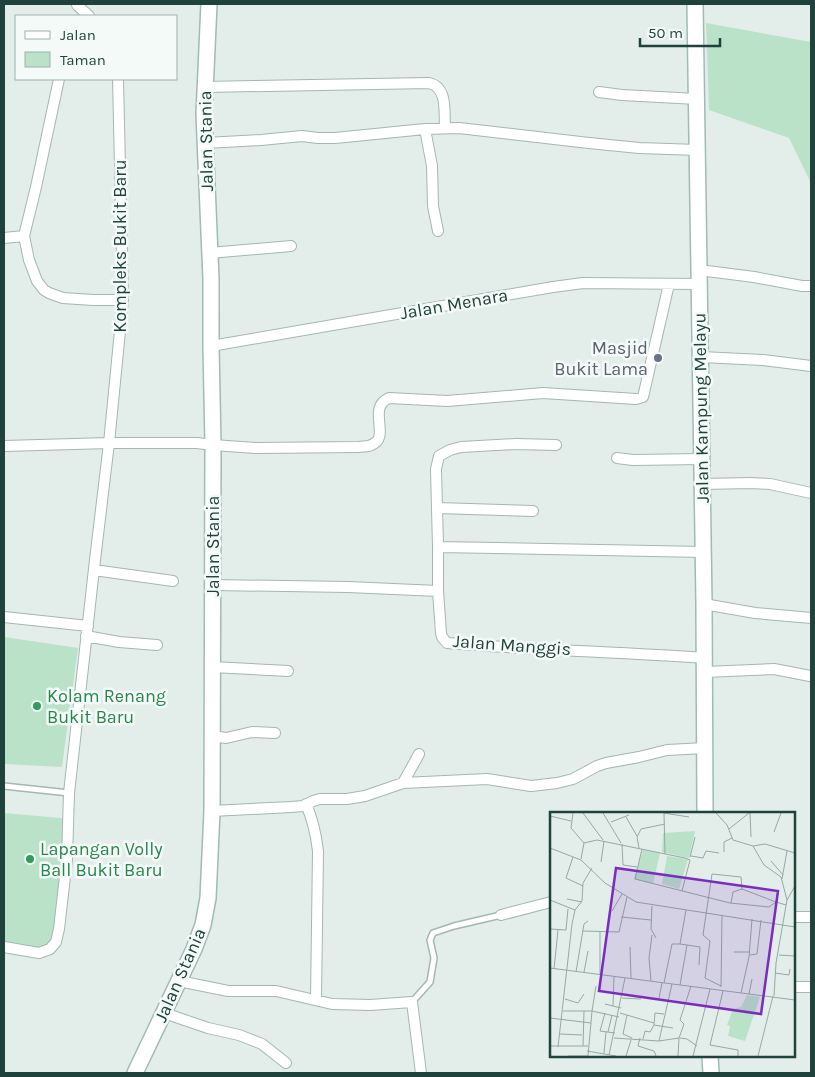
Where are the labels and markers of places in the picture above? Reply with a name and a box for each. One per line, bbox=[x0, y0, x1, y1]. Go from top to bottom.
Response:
place label: Masjid Bukit Lama bbox=[554, 337, 648, 380]
marker: Masjid Bukit Lama bbox=[652, 352, 664, 364]
place label: Kolam Renang Bukit Baru bbox=[47, 685, 166, 728]
marker: Kolam Renang Bukit Baru bbox=[31, 700, 43, 712]
place label: Lapangan Volly Ball Bukit Baru bbox=[40, 838, 163, 881]
marker: Lapangan Volly Ball Bukit Baru bbox=[24, 853, 36, 865]

